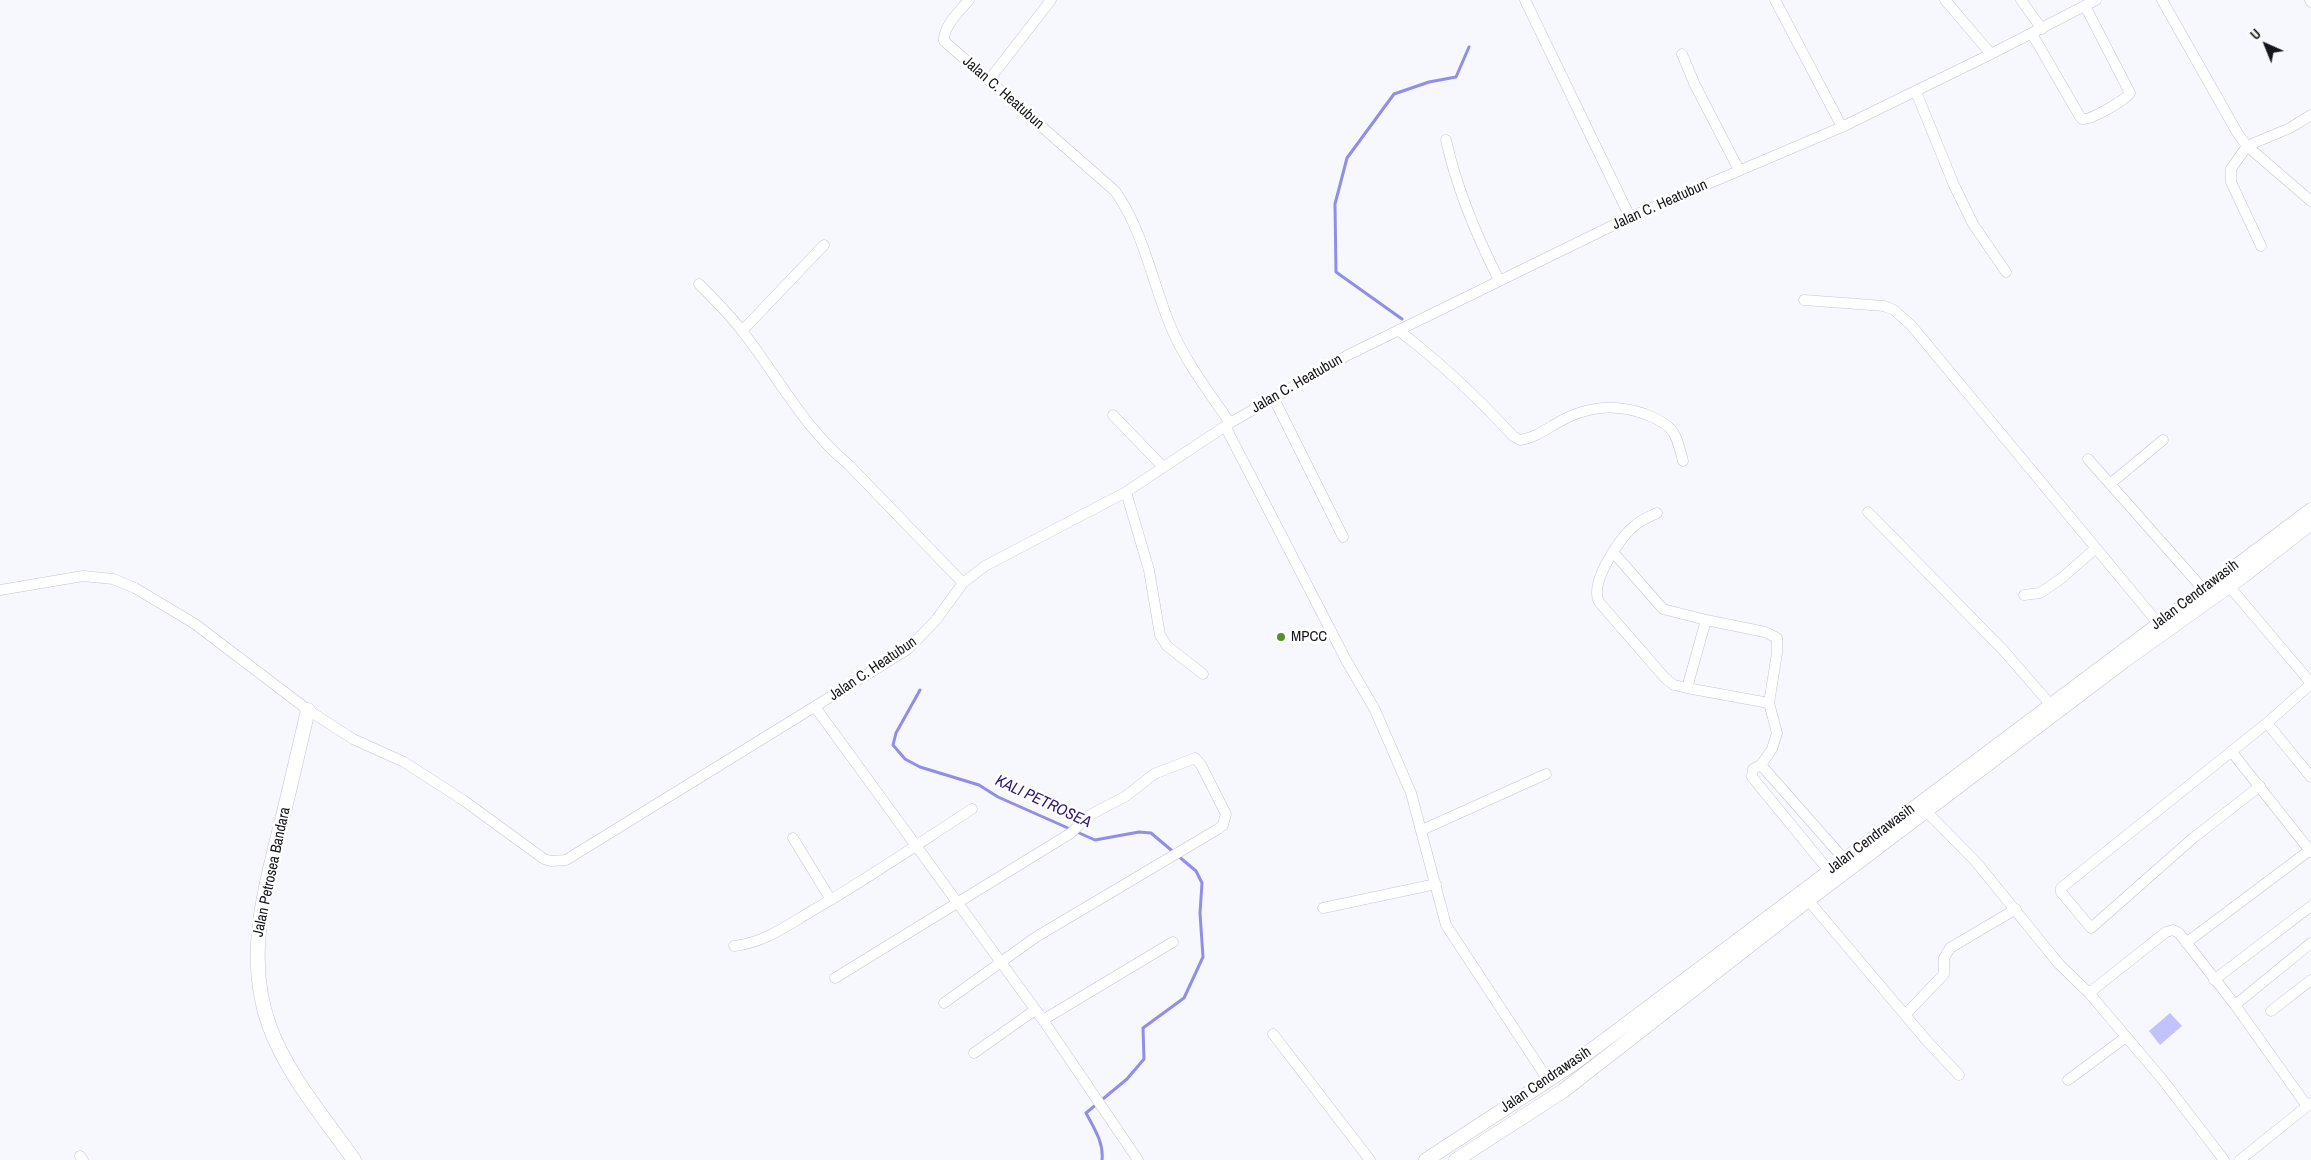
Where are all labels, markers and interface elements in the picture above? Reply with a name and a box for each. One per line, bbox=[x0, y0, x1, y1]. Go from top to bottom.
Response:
north arrow bbox=[2241, 20, 2291, 70]
text: U bbox=[2246, 25, 2265, 44]
street label: Jalan C. Heatubun bbox=[959, 53, 1047, 133]
street label: Jalan C. Heatubun bbox=[1610, 176, 1710, 234]
street label: Jalan C. Heatubun bbox=[1248, 351, 1346, 417]
street label: Jalan Cendrawasih bbox=[2148, 556, 2242, 634]
place label: MPCC bbox=[1291, 628, 1327, 646]
marker: MPCC bbox=[1275, 631, 1287, 643]
street label: Jalan C. Heatubun bbox=[826, 633, 920, 705]
water label: KALI PETROSEA bbox=[992, 771, 1094, 833]
street label: Jalan Cendrawasih bbox=[1824, 800, 1918, 878]
street label: Jalan Petrosea Bandara bbox=[249, 806, 295, 938]
street label: Jalan Cendrawasih bbox=[1497, 1043, 1595, 1117]

